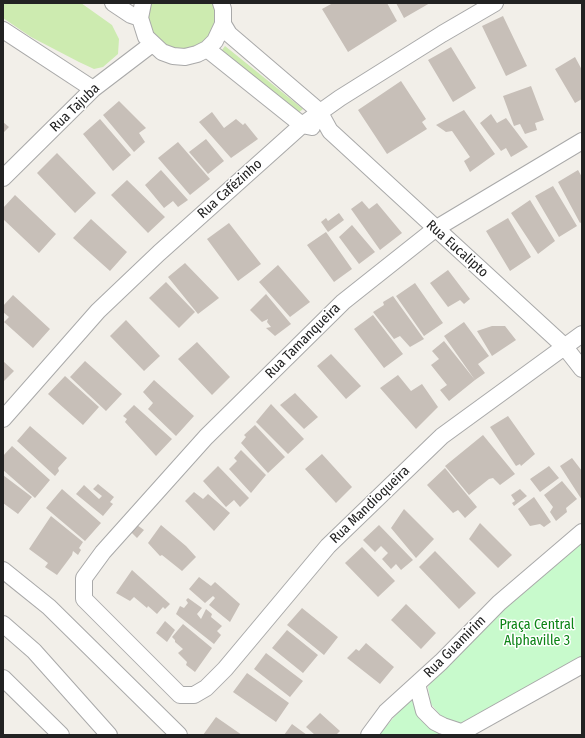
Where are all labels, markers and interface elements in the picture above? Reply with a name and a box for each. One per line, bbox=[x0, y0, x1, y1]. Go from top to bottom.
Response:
street label: Rua Tajuba bbox=[47, 80, 103, 136]
street label: Rua Cafézinho bbox=[194, 156, 266, 222]
street label: Rua Eucalipto bbox=[422, 217, 492, 281]
street label: Rua Tamanqueira bbox=[262, 300, 344, 382]
street label: Rua Mandioqueira bbox=[327, 463, 413, 547]
street label: Rua Guamirim bbox=[421, 613, 489, 681]
park label: Praça Central Alphaville 3 bbox=[500, 617, 574, 650]

